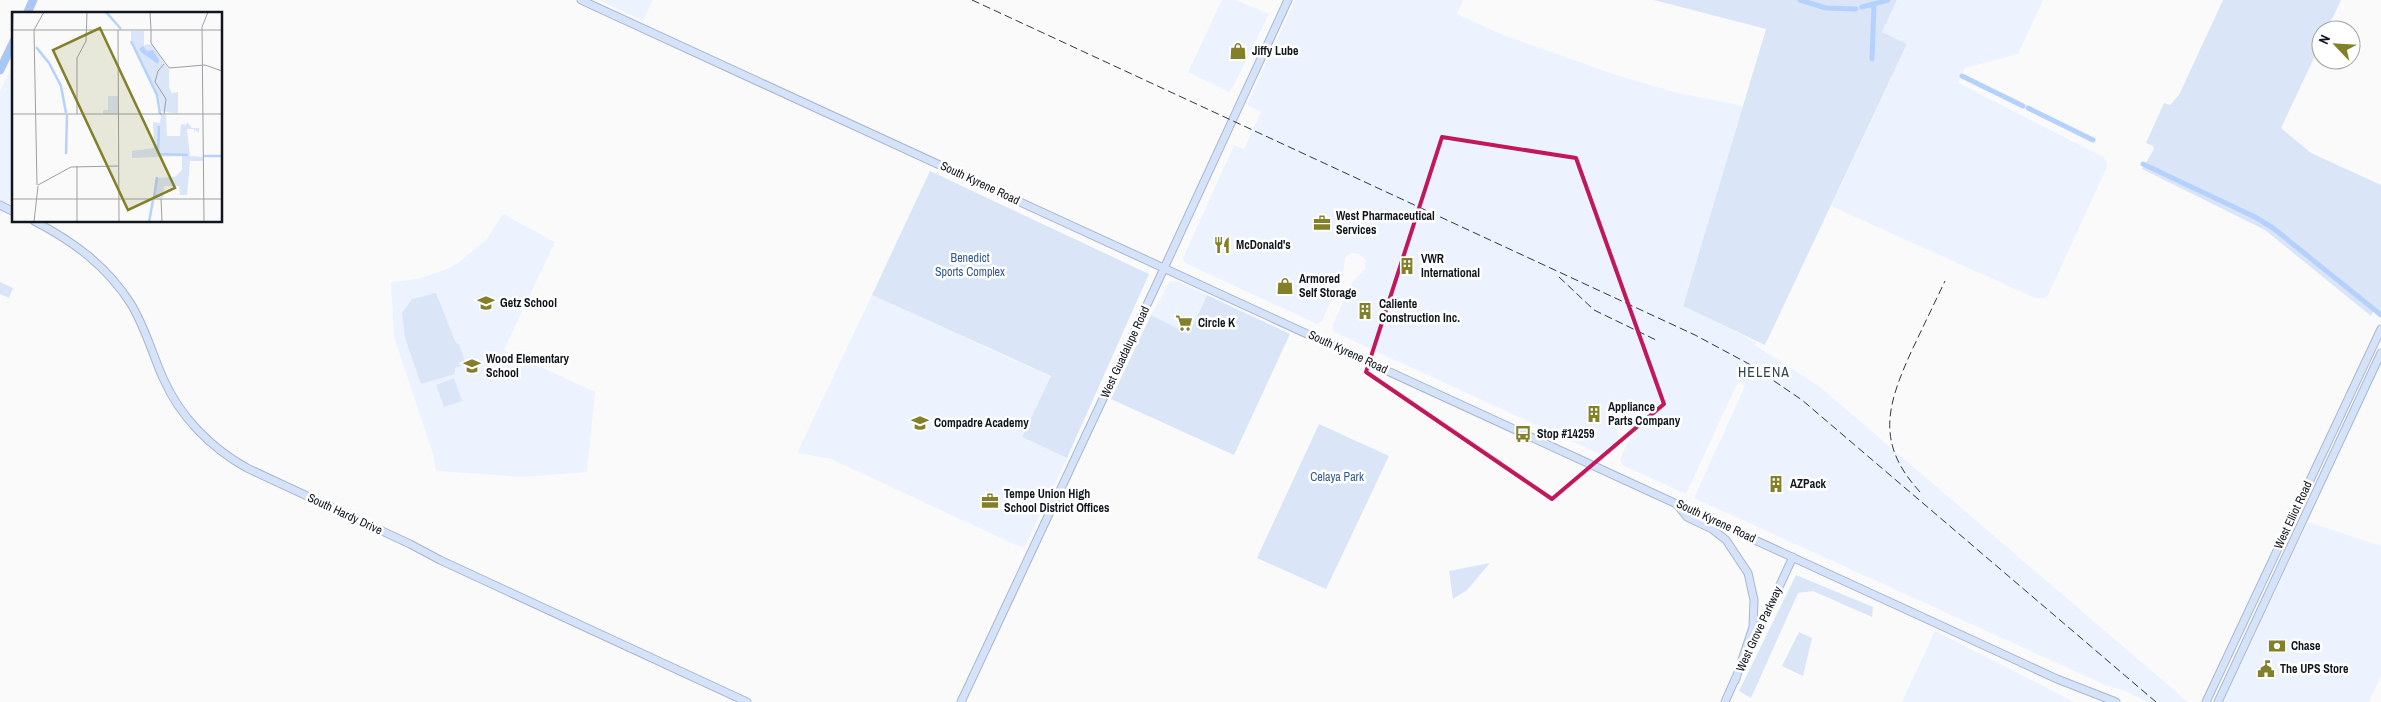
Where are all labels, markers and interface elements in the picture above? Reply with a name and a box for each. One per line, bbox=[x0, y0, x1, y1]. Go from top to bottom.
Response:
inset map bbox=[12, 12, 222, 222]
north arrow bbox=[2311, 20, 2361, 70]
text: N bbox=[2314, 32, 2334, 47]
shop icon: Jiffy Lube bbox=[1228, 41, 1248, 61]
place label: Jiffy Lube bbox=[1252, 43, 1299, 59]
street label: South Kyrene Road bbox=[938, 158, 1022, 208]
place label: West Pharmaceutical Services bbox=[1336, 208, 1435, 238]
office icon: West Pharmaceutical Services bbox=[1312, 213, 1332, 233]
restaurant icon: McDonald's bbox=[1212, 235, 1232, 255]
place label: McDonald's bbox=[1236, 237, 1291, 253]
park label: Benedict Sports Complex bbox=[935, 250, 1005, 280]
place label: VWR International bbox=[1421, 251, 1480, 281]
building icon: VWR International bbox=[1397, 256, 1417, 276]
place label: Armored Self Storage bbox=[1299, 271, 1357, 301]
shop icon: Armored Self Storage bbox=[1275, 276, 1295, 296]
school or university icon: Getz School bbox=[476, 293, 496, 313]
place label: Getz School bbox=[500, 295, 557, 311]
place label: Caliente Construction Inc. bbox=[1379, 296, 1460, 326]
building icon: Caliente Construction Inc. bbox=[1355, 301, 1375, 321]
street label: West Guadalupe Road bbox=[1097, 304, 1153, 400]
supermarket icon: Circle K bbox=[1174, 313, 1194, 333]
place label: Circle K bbox=[1198, 315, 1236, 331]
street label: South Kyrene Road bbox=[1306, 327, 1390, 377]
place label: Wood Elementary School bbox=[486, 351, 569, 381]
school or university icon: Wood Elementary School bbox=[462, 356, 482, 376]
district label: HELENA bbox=[1738, 363, 1790, 381]
place label: Appliance Parts Company bbox=[1608, 399, 1681, 429]
building icon: Appliance Parts Company bbox=[1584, 404, 1604, 424]
school or university icon: Compadre Academy bbox=[910, 413, 930, 433]
place label: Compadre Academy bbox=[934, 415, 1029, 431]
bus stop icon: Stop #14259 bbox=[1513, 424, 1533, 444]
place label: Stop #14259 bbox=[1537, 426, 1595, 442]
park label: Celaya Park bbox=[1310, 469, 1364, 485]
building icon: AZPack bbox=[1766, 474, 1786, 494]
place label: AZPack bbox=[1790, 476, 1827, 492]
street label: West Elliot Road bbox=[2270, 478, 2316, 552]
place label: Tempe Union High School District Offices bbox=[1004, 486, 1110, 516]
street label: South Hardy Drive bbox=[305, 490, 385, 538]
office icon: Tempe Union High School District Offices bbox=[980, 491, 1000, 511]
street label: South Kyrene Road bbox=[1674, 496, 1758, 546]
street label: West Grove Parkway bbox=[1732, 584, 1786, 674]
bank icon: Chase bbox=[2267, 636, 2287, 656]
place label: Chase bbox=[2291, 638, 2321, 654]
public building icon: The UPS Store bbox=[2256, 659, 2276, 679]
place label: The UPS Store bbox=[2280, 661, 2349, 677]

